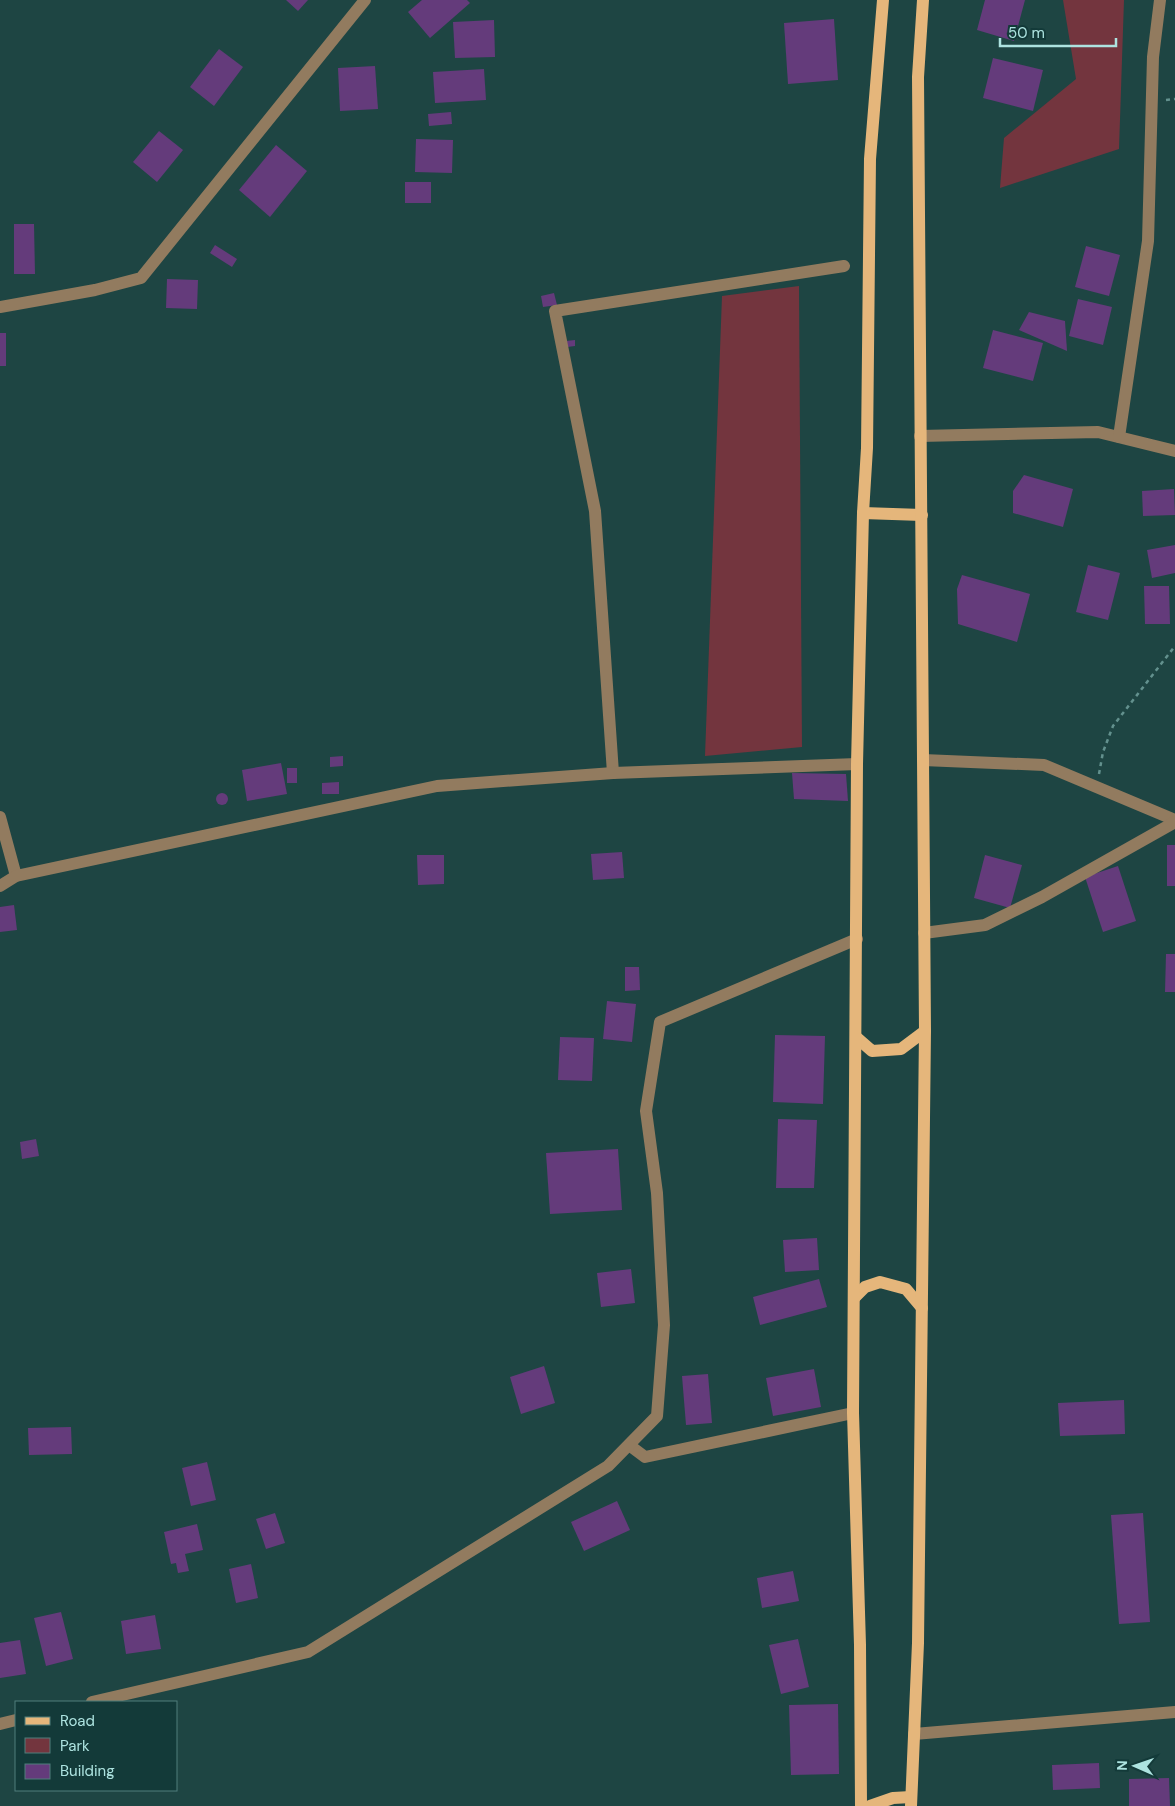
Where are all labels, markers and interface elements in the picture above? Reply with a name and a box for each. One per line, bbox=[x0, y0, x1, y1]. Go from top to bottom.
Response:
scale bar bbox=[1000, 15, 1116, 47]
text: 50 m bbox=[1008, 23, 1045, 43]
legend bbox=[15, 1701, 178, 1791]
text: Road bbox=[60, 1711, 95, 1731]
text: Park bbox=[60, 1736, 90, 1756]
north arrow bbox=[1110, 1741, 1160, 1791]
text: N bbox=[1113, 1760, 1131, 1771]
text: Building bbox=[60, 1761, 115, 1781]

